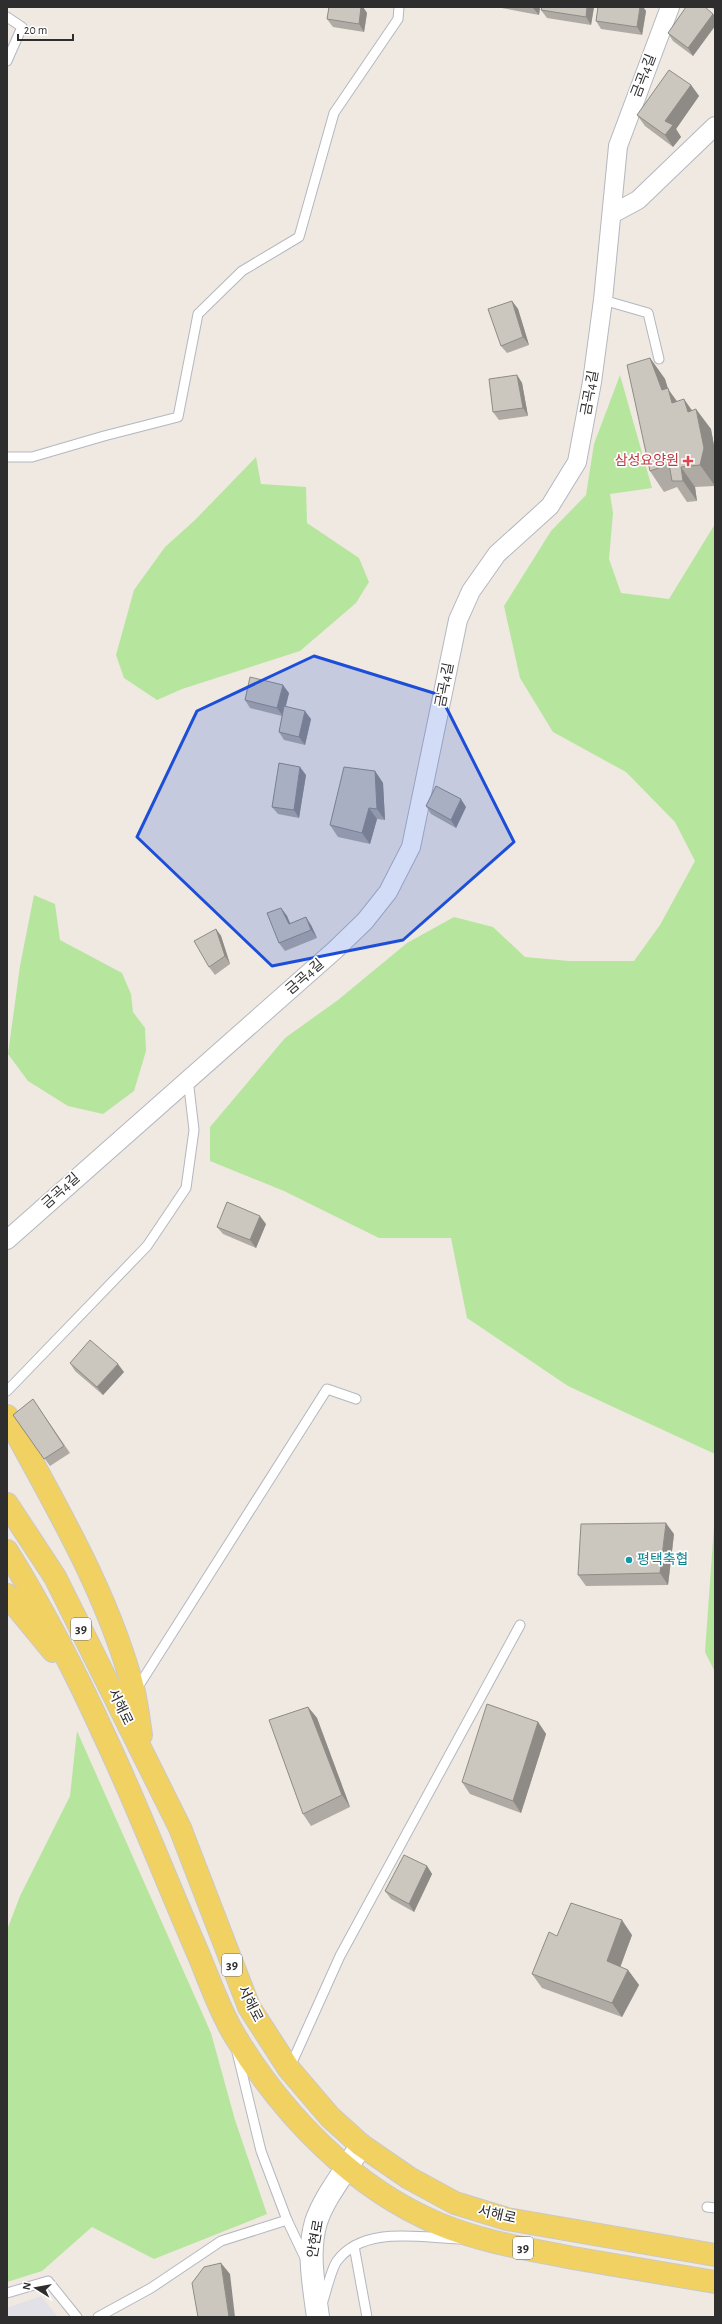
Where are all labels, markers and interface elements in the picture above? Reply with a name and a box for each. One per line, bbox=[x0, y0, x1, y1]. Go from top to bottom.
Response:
scale bar bbox=[18, 16, 73, 42]
text: 20 m bbox=[24, 24, 47, 36]
street label: 금곡4길 bbox=[628, 52, 659, 100]
street label: 금곡4길 bbox=[578, 369, 601, 417]
place label: 삼성요양원 bbox=[615, 453, 679, 468]
marker: 삼성요양원 bbox=[682, 455, 694, 467]
street label: 금곡4길 bbox=[433, 661, 456, 709]
street label: 금곡4길 bbox=[283, 956, 327, 997]
street label: 금곡4길 bbox=[39, 1170, 83, 1211]
place label: 평택축협 bbox=[637, 1552, 689, 1567]
marker: 평택축협 bbox=[624, 1555, 634, 1565]
road number: 39 bbox=[71, 1618, 91, 1640]
street label: 서해로 bbox=[105, 1686, 136, 1728]
road number: 39 bbox=[222, 1954, 242, 1976]
street label: 서해로 bbox=[235, 1983, 266, 2024]
street label: 서해로 bbox=[477, 2203, 518, 2226]
street label: 안현로 bbox=[304, 2218, 326, 2259]
road number: 39 bbox=[513, 2237, 533, 2259]
north arrow bbox=[16, 2268, 56, 2308]
text: N bbox=[21, 2281, 33, 2291]

